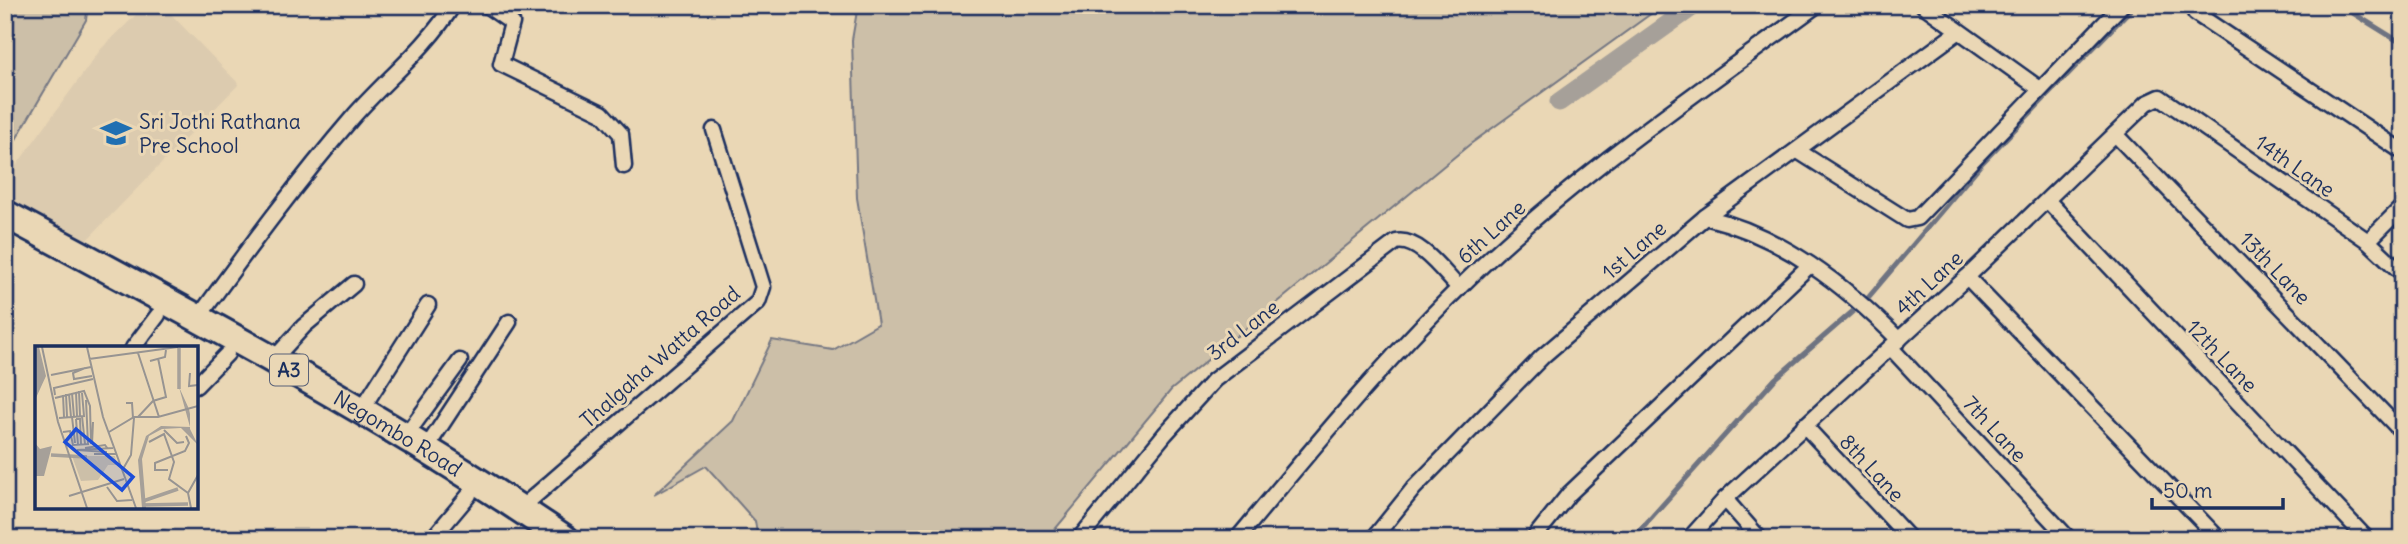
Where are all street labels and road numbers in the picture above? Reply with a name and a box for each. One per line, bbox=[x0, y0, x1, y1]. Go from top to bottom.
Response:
street label: 14th Lane bbox=[2250, 129, 2340, 203]
street label: 6th Lane bbox=[1451, 194, 1531, 270]
street label: 1st Lane bbox=[1596, 215, 1672, 285]
street label: 13th Lane bbox=[2234, 226, 2316, 310]
street label: 4th Lane bbox=[1889, 245, 1969, 321]
street label: Thalgaha Watta Road bbox=[574, 280, 746, 434]
street label: 3rd Lane bbox=[1201, 293, 1285, 367]
street label: 12th Lane bbox=[2181, 314, 2263, 398]
road number: A3 bbox=[270, 354, 308, 386]
street label: Negombo Road bbox=[329, 384, 467, 482]
street label: 7th Lane bbox=[1957, 390, 2033, 468]
street label: 8th Lane bbox=[1834, 428, 1910, 508]

